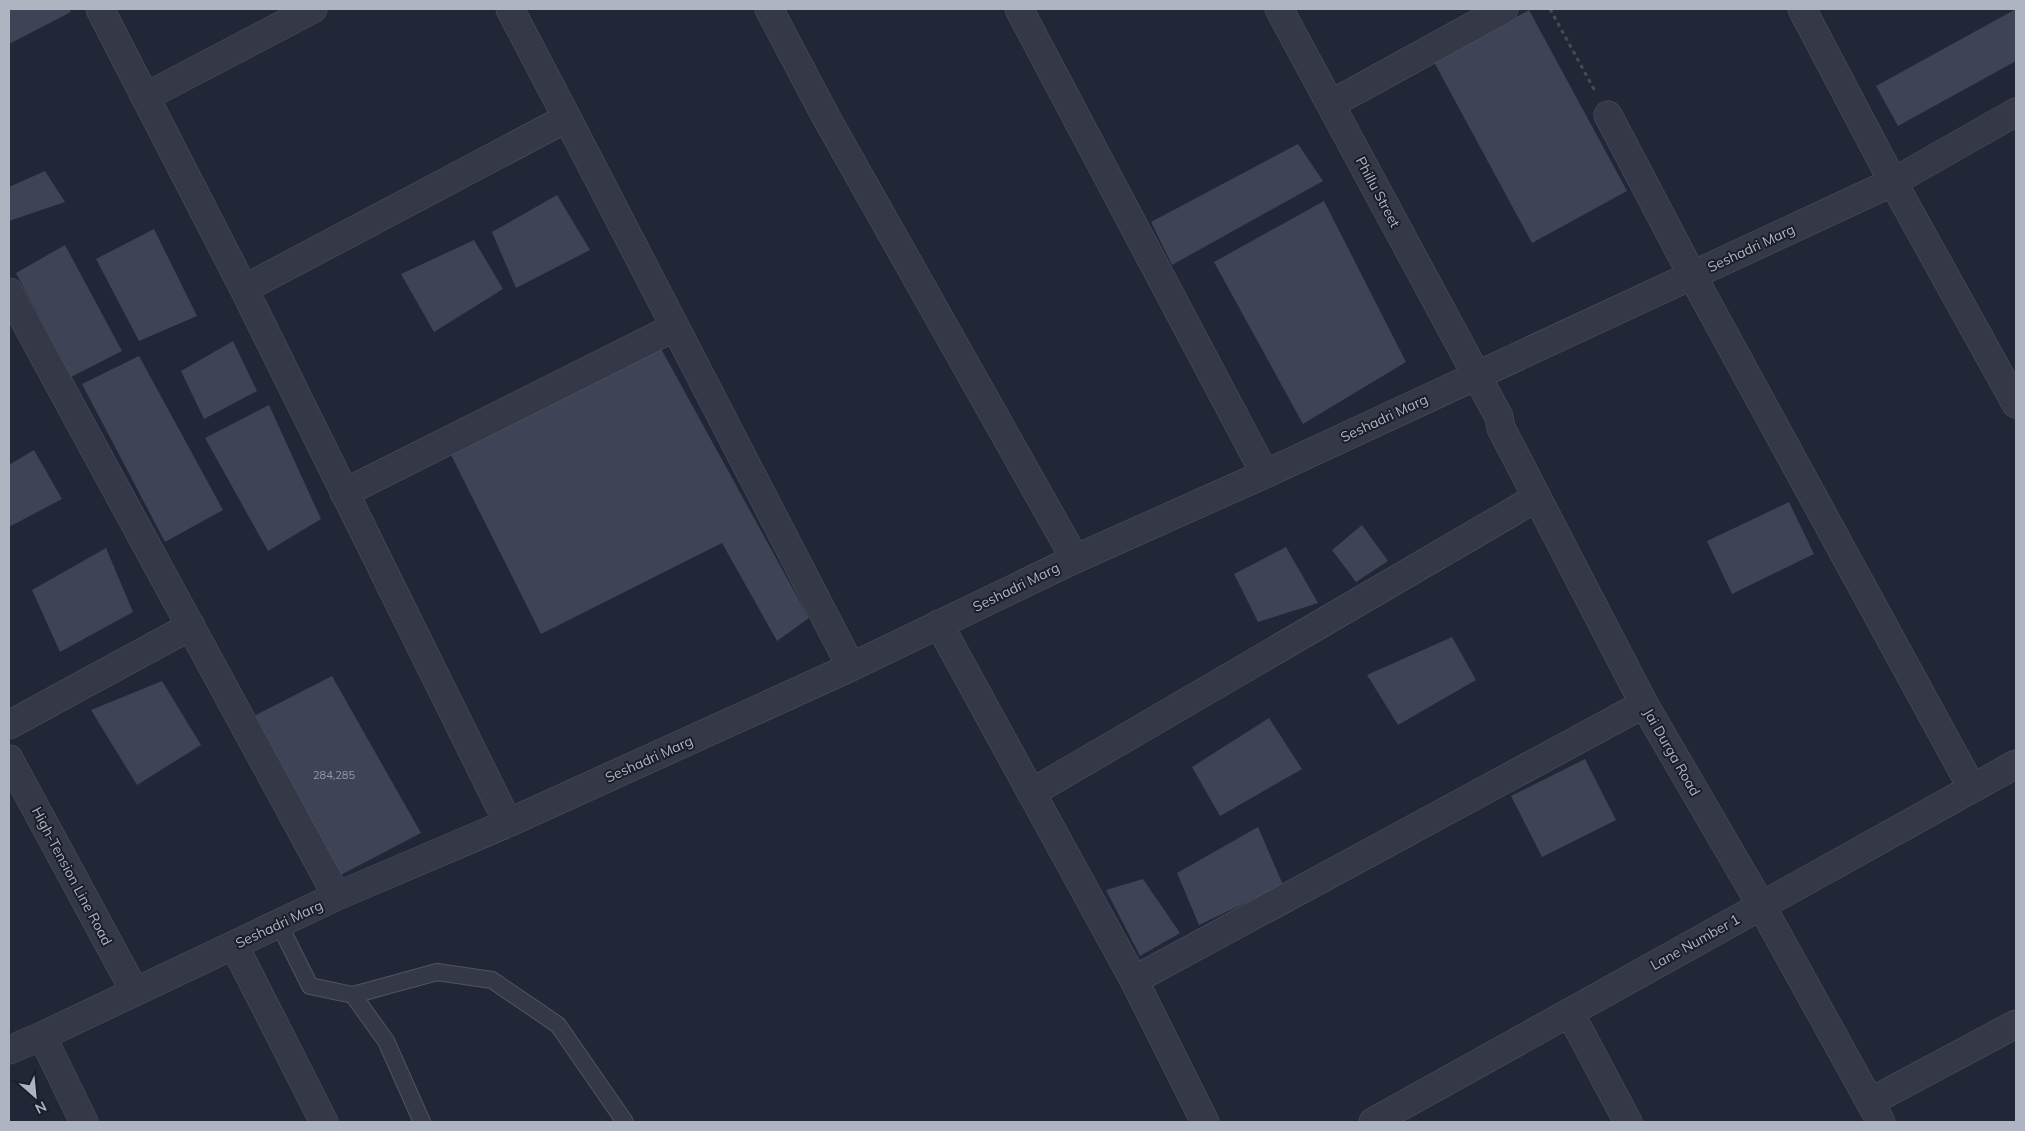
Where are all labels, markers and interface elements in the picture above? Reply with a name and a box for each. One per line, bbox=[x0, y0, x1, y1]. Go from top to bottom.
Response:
street label: Phillu Street bbox=[1352, 153, 1404, 231]
street label: Seshadri Marg bbox=[1705, 220, 1797, 276]
street label: Seshadri Marg bbox=[1338, 390, 1430, 446]
street label: Seshadri Marg bbox=[970, 558, 1062, 616]
street label: Jai Durga Road bbox=[1640, 705, 1704, 799]
street label: Seshadri Marg bbox=[602, 732, 696, 786]
house number: 284,285 bbox=[313, 768, 355, 782]
street label: High-Tension Line Road bbox=[28, 804, 116, 948]
street label: Seshadri Marg bbox=[233, 896, 325, 952]
street label: Lane Number 1 bbox=[1647, 910, 1743, 974]
north arrow bbox=[10, 1071, 60, 1121]
text: N bbox=[32, 1097, 50, 1118]

